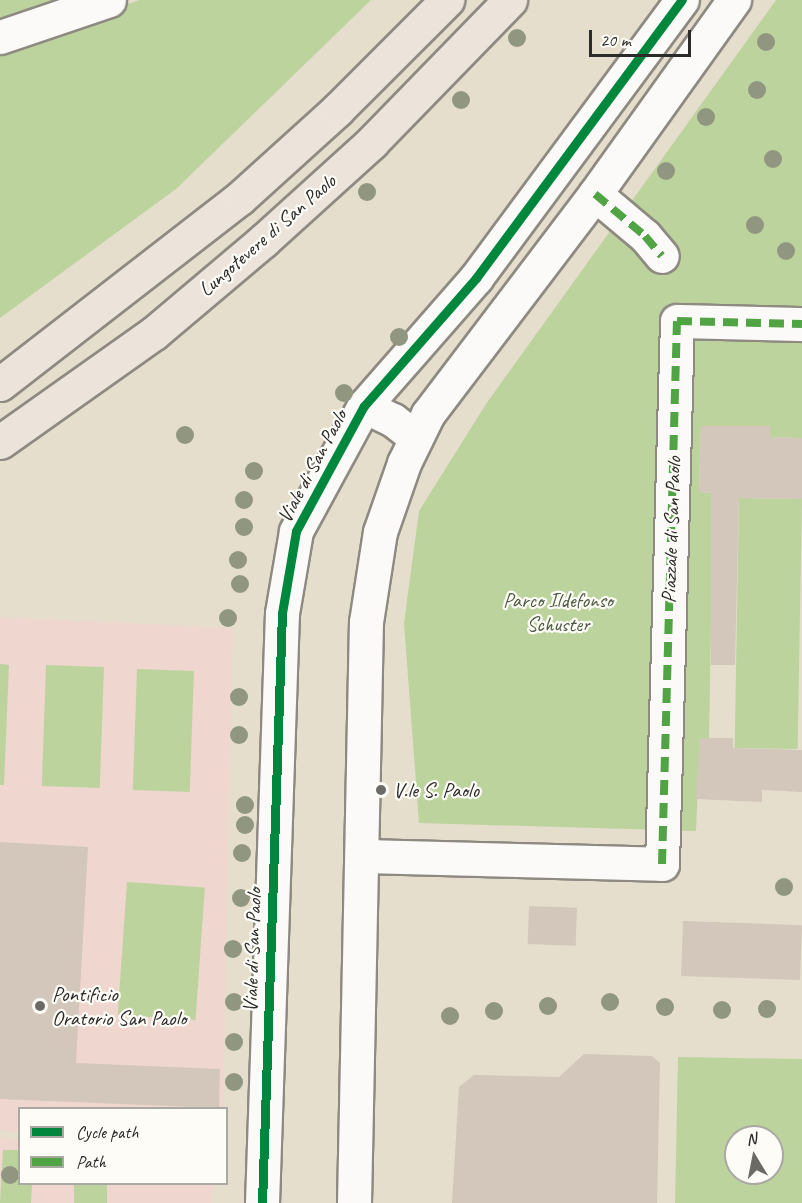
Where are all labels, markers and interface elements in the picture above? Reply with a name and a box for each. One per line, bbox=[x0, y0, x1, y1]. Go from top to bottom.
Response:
scale bar bbox=[592, 18, 694, 56]
text: 20 m bbox=[600, 29, 631, 51]
street label: Lungotevere di San Paolo bbox=[193, 168, 341, 302]
street label: Viale di San Paolo bbox=[271, 405, 353, 527]
street label: Piazzale di San Paolo bbox=[656, 456, 686, 604]
park label: Parco Ildefonso Schuster bbox=[503, 587, 613, 637]
place label: V.le S. Paolo bbox=[393, 777, 479, 803]
marker: V.le S. Paolo bbox=[374, 783, 388, 797]
street label: Viale di San Paolo bbox=[237, 887, 267, 1013]
place label: Pontificio Oratorio San Paolo bbox=[52, 981, 188, 1031]
marker: Pontificio Oratorio San Paolo bbox=[33, 999, 47, 1013]
legend bbox=[18, 1107, 228, 1185]
text: Cycle path bbox=[76, 1121, 138, 1143]
north arrow bbox=[724, 1125, 784, 1185]
text: N bbox=[745, 1129, 758, 1150]
text: Path bbox=[76, 1151, 106, 1173]

